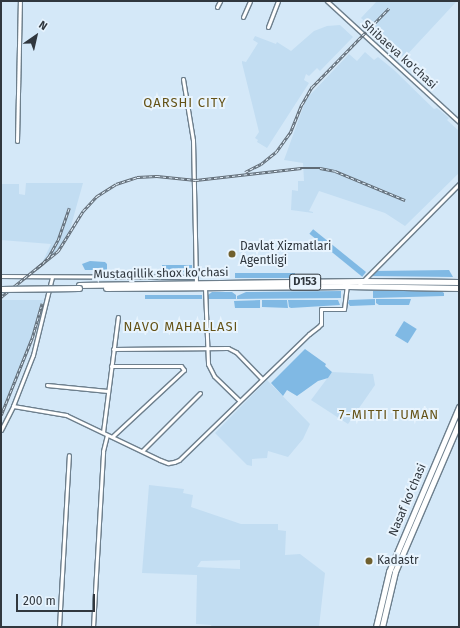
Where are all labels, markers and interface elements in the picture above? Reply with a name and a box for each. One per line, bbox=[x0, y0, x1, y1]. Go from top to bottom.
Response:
north arrow bbox=[16, 16, 56, 56]
text: N bbox=[36, 18, 50, 33]
street label: Shibaeva ko'chasi bbox=[359, 18, 439, 92]
district label: QARSHI CITY bbox=[143, 95, 227, 111]
place label: Davlat Xizmatlari Agentligi bbox=[240, 240, 331, 268]
marker: Davlat Xizmatlari Agentligi bbox=[227, 249, 237, 259]
street label: Mustaqillik shox ko'chasi bbox=[93, 266, 229, 282]
road number: D153 bbox=[289, 273, 321, 291]
district label: NAVO MAHALLASI bbox=[124, 319, 238, 335]
district label: 7-MITTI TUMAN bbox=[339, 407, 439, 423]
street label: Nasaf ko‘chasi bbox=[386, 462, 430, 538]
place label: Kadastr bbox=[377, 554, 419, 568]
marker: Kadastr bbox=[364, 556, 374, 566]
scale bar bbox=[18, 586, 97, 612]
text: 200 m bbox=[23, 594, 56, 608]

